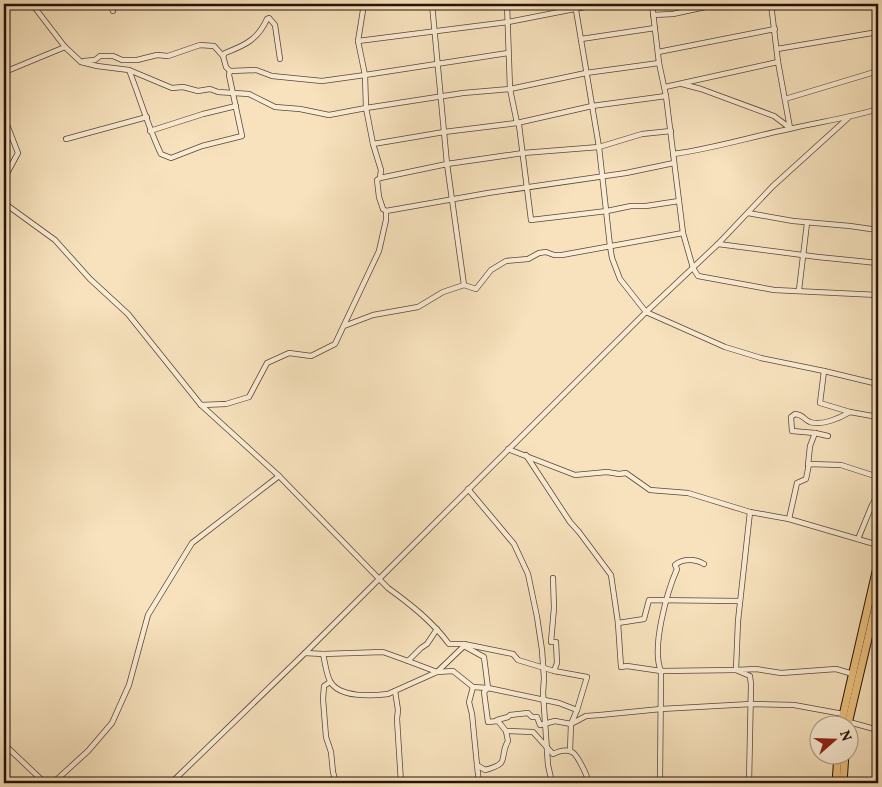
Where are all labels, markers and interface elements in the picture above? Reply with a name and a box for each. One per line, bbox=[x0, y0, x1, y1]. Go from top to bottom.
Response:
north arrow bbox=[810, 714, 860, 764]
text: N bbox=[834, 728, 855, 744]

